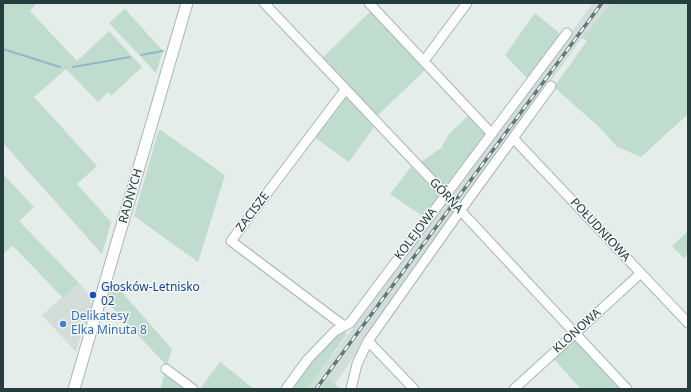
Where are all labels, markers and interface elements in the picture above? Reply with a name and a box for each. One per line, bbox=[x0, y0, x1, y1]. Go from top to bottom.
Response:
street label: RADNYCH bbox=[116, 167, 146, 225]
street label: GÓRNA bbox=[426, 176, 466, 216]
street label: ZACISZE bbox=[233, 189, 273, 235]
street label: POŁUDNIOWA bbox=[567, 195, 633, 265]
street label: KOLEJOWA bbox=[392, 205, 440, 263]
place label: Głosków-Letnisko 02 bbox=[101, 281, 200, 309]
marker: Głosków-Letnisko 02 bbox=[88, 290, 98, 300]
street label: KLONOWA bbox=[550, 306, 604, 356]
place label: Delikatesy Elka Minuta 8 bbox=[71, 310, 147, 338]
marker: Delikatesy Elka Minuta 8 bbox=[58, 319, 68, 329]

